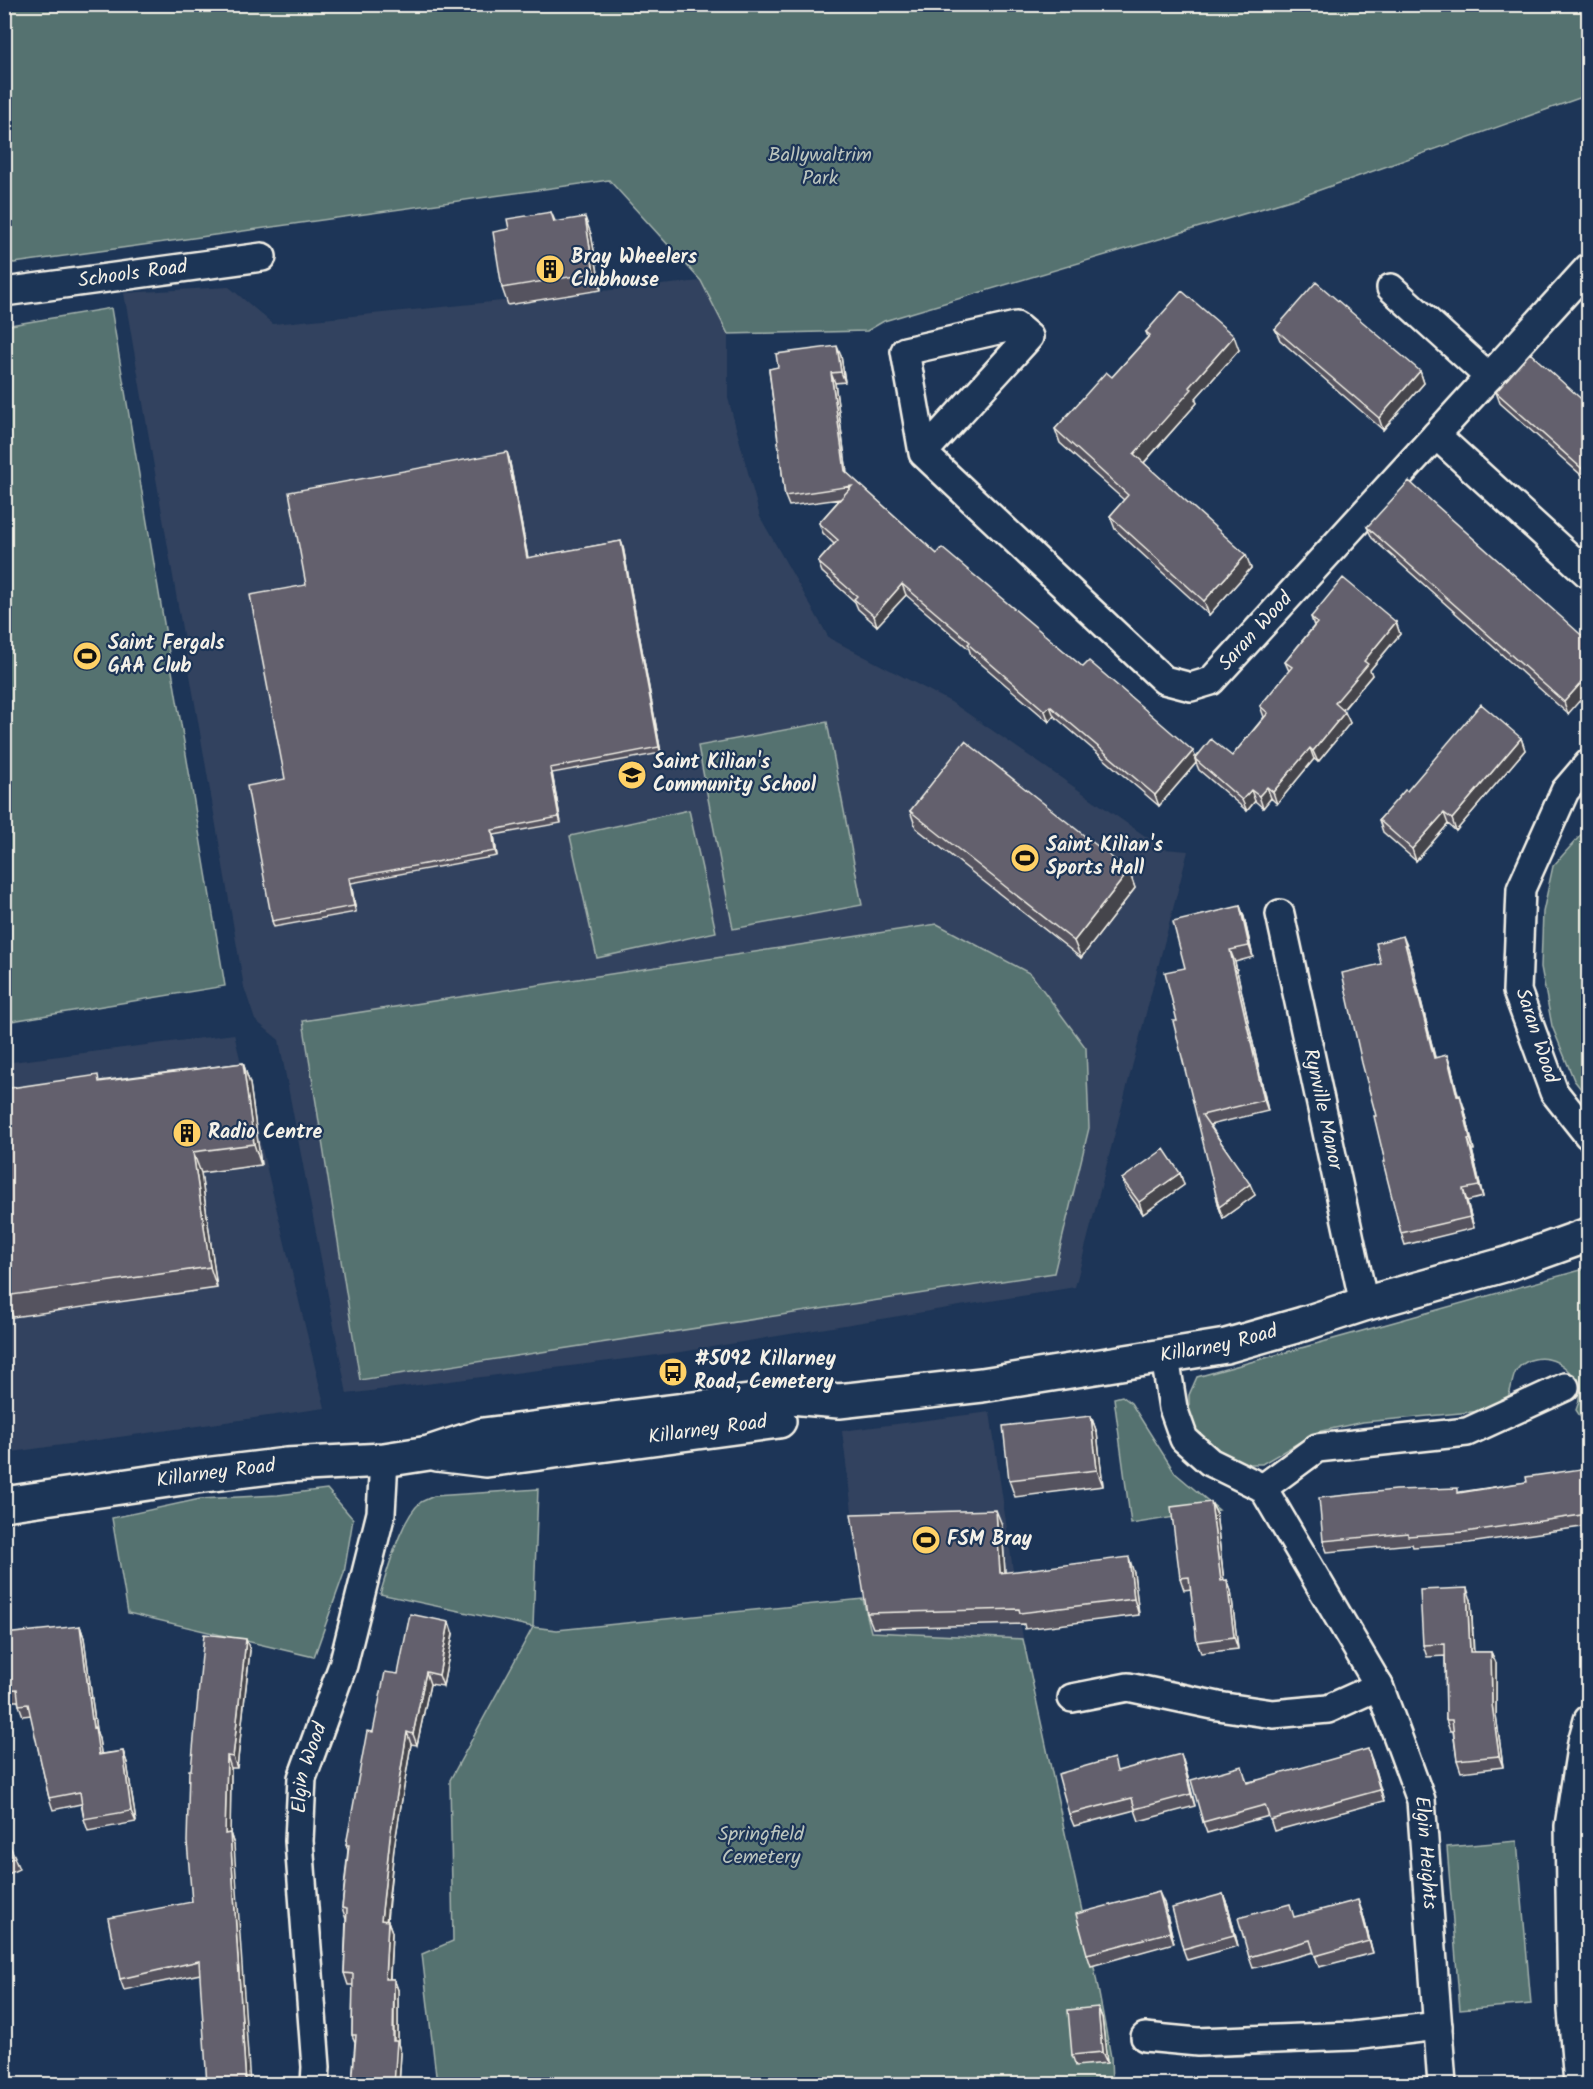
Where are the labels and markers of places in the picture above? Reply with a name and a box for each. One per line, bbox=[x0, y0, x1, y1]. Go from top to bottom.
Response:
place label: Bray Wheelers Clubhouse bbox=[571, 242, 698, 297]
building icon: Bray Wheelers Clubhouse bbox=[534, 253, 566, 285]
place label: Saint Fergals GAA Club bbox=[108, 628, 225, 683]
sports icon: Saint Fergals GAA Club bbox=[71, 640, 103, 672]
place label: Saint Kilian's Community School bbox=[653, 747, 817, 802]
school or university icon: Saint Kilian's Community School bbox=[616, 759, 648, 791]
place label: Saint Kilian's Sports Hall bbox=[1046, 830, 1164, 885]
sports icon: Saint Kilian's Sports Hall bbox=[1009, 842, 1041, 874]
building icon: Radio Centre bbox=[171, 1117, 203, 1149]
place label: Radio Centre bbox=[208, 1117, 322, 1149]
place label: #5092 Killarney Road, Cemetery bbox=[694, 1344, 837, 1399]
bus stop icon: #5092 Killarney Road, Cemetery bbox=[657, 1356, 689, 1388]
sports icon: FSM Bray bbox=[910, 1524, 942, 1556]
place label: FSM Bray bbox=[947, 1524, 1033, 1556]

